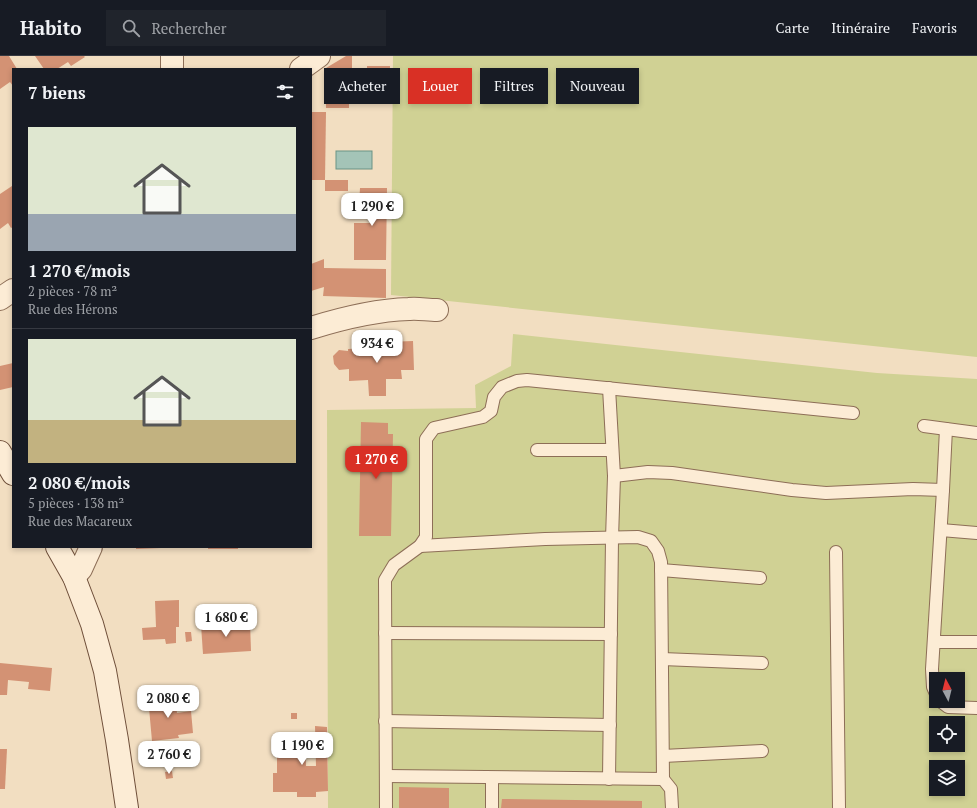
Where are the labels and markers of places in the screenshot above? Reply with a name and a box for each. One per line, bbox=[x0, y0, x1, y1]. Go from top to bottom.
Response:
pin: 1 290 € bbox=[335, 193, 409, 227]
pin: 934 € bbox=[349, 330, 405, 364]
pin: 1 270 € bbox=[339, 446, 413, 480]
pin: 1 680 € bbox=[189, 604, 263, 638]
pin: 2 080 € bbox=[131, 685, 205, 719]
pin: 1 190 € bbox=[265, 732, 339, 766]
pin: 2 760 € bbox=[132, 741, 206, 775]

